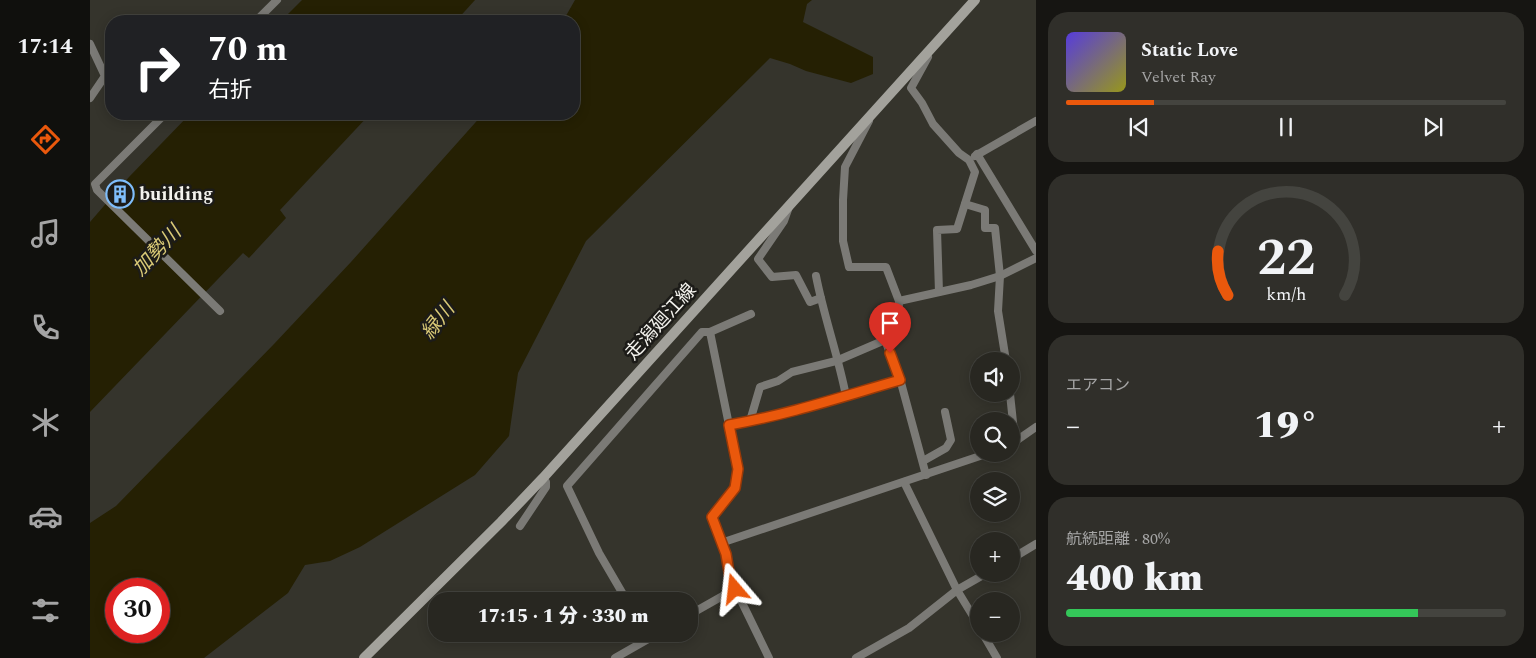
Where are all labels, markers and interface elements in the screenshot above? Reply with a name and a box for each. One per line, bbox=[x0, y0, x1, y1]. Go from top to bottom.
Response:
text: 70 m bbox=[208, 23, 288, 76]
text: 17:14 bbox=[17, 30, 73, 63]
icon: right bbox=[125, 35, 190, 100]
text: Static Love bbox=[1141, 36, 1238, 65]
text: Velvet Ray bbox=[1141, 65, 1216, 89]
text: 右折 bbox=[208, 74, 252, 107]
icon: previous bbox=[1125, 113, 1153, 141]
icon: pause bbox=[1272, 113, 1300, 141]
icon: next bbox=[1419, 113, 1447, 141]
icon: directions bbox=[28, 122, 63, 157]
building icon: building bbox=[105, 179, 135, 209]
place label: building bbox=[139, 180, 213, 209]
icon: music bbox=[28, 216, 63, 251]
water label: 加勢川 bbox=[126, 217, 190, 283]
text: 22 bbox=[1257, 219, 1315, 298]
street label: 走潟廻江線 bbox=[618, 277, 704, 367]
text: km/h bbox=[1266, 281, 1306, 308]
water label: 緑川 bbox=[414, 294, 463, 346]
pin bbox=[869, 302, 911, 353]
icon: arrive bbox=[876, 309, 904, 337]
icon: phone bbox=[28, 310, 63, 345]
map controls bbox=[970, 352, 1020, 642]
button: sound bbox=[970, 352, 1020, 402]
text: エアコン bbox=[1066, 373, 1130, 397]
text: 19° bbox=[1254, 397, 1318, 455]
icon: climate bbox=[28, 405, 63, 440]
text: − bbox=[1066, 405, 1080, 448]
text: + bbox=[1492, 405, 1506, 448]
button: search bbox=[970, 412, 1020, 462]
button: layers bbox=[970, 472, 1020, 522]
icon: car bbox=[28, 499, 63, 534]
text: 航続距離 · 80% bbox=[1066, 527, 1170, 551]
button: + bbox=[970, 532, 1020, 582]
text: 400 km bbox=[1066, 550, 1203, 608]
position arrow bbox=[708, 562, 760, 614]
speed limit sign: 30 bbox=[105, 578, 170, 643]
button: − bbox=[970, 592, 1020, 642]
icon: filters bbox=[28, 593, 63, 628]
text: 17:15 · 1 分 · 330 m bbox=[477, 602, 649, 631]

